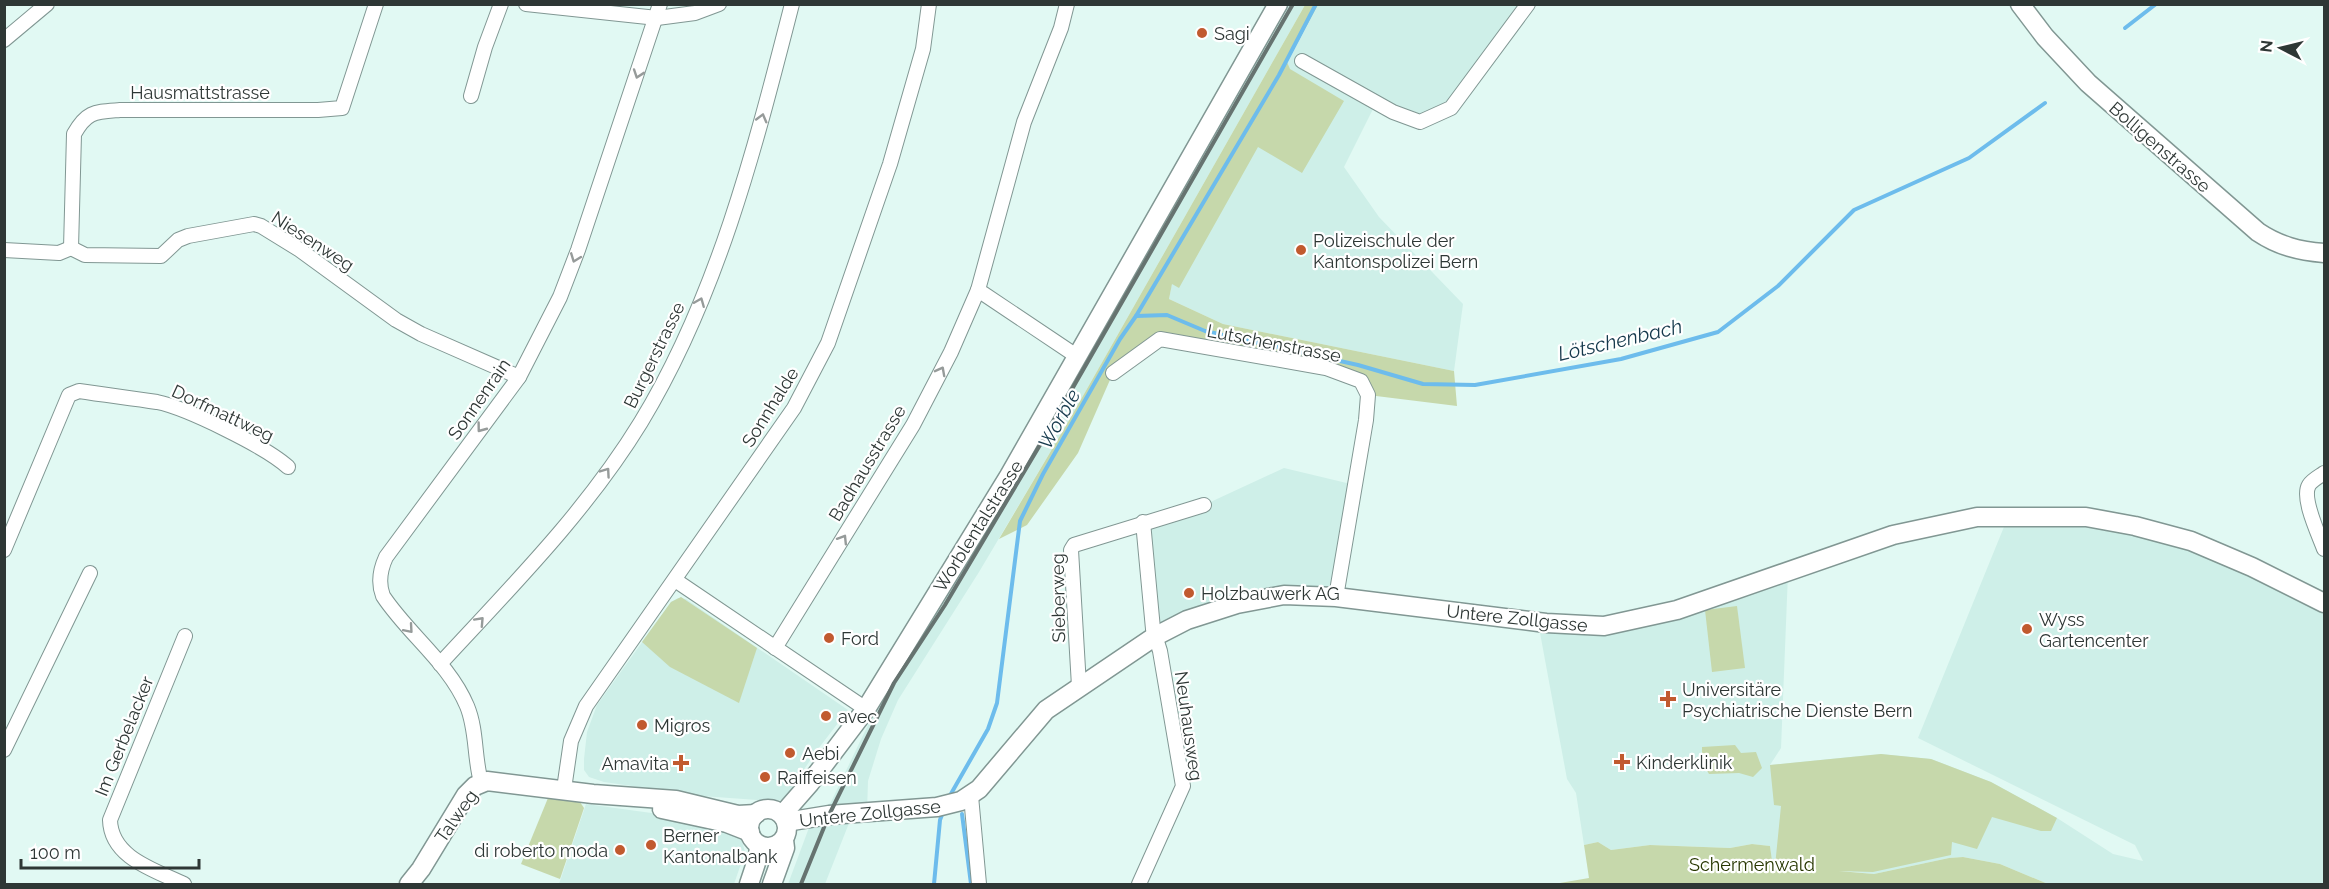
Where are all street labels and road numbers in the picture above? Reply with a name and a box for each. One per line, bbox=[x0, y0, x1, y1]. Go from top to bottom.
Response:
street label: Hausmattstrasse bbox=[130, 82, 270, 103]
street label: Bolligenstrasse bbox=[2105, 97, 2215, 197]
street label: Niesenweg bbox=[268, 207, 358, 275]
street label: Burgerstrasse bbox=[619, 298, 689, 412]
street label: Lutschenstrasse bbox=[1205, 320, 1343, 366]
street label: Sonnenrain bbox=[443, 354, 515, 444]
street label: Sonnhalde bbox=[737, 363, 803, 451]
street label: Dorfmattweg bbox=[169, 380, 277, 446]
street label: Badhausstrasse bbox=[824, 401, 910, 525]
street label: Worblentalstrasse bbox=[929, 456, 1027, 596]
street label: Sieberweg bbox=[1047, 553, 1069, 643]
street label: Untere Zollgasse bbox=[1445, 600, 1589, 636]
street label: Neuhausweg bbox=[1171, 670, 1207, 782]
street label: Im Gerbelacker bbox=[90, 672, 158, 799]
street label: Talweg bbox=[430, 786, 482, 846]
street label: Untere Zollgasse bbox=[798, 795, 942, 831]

